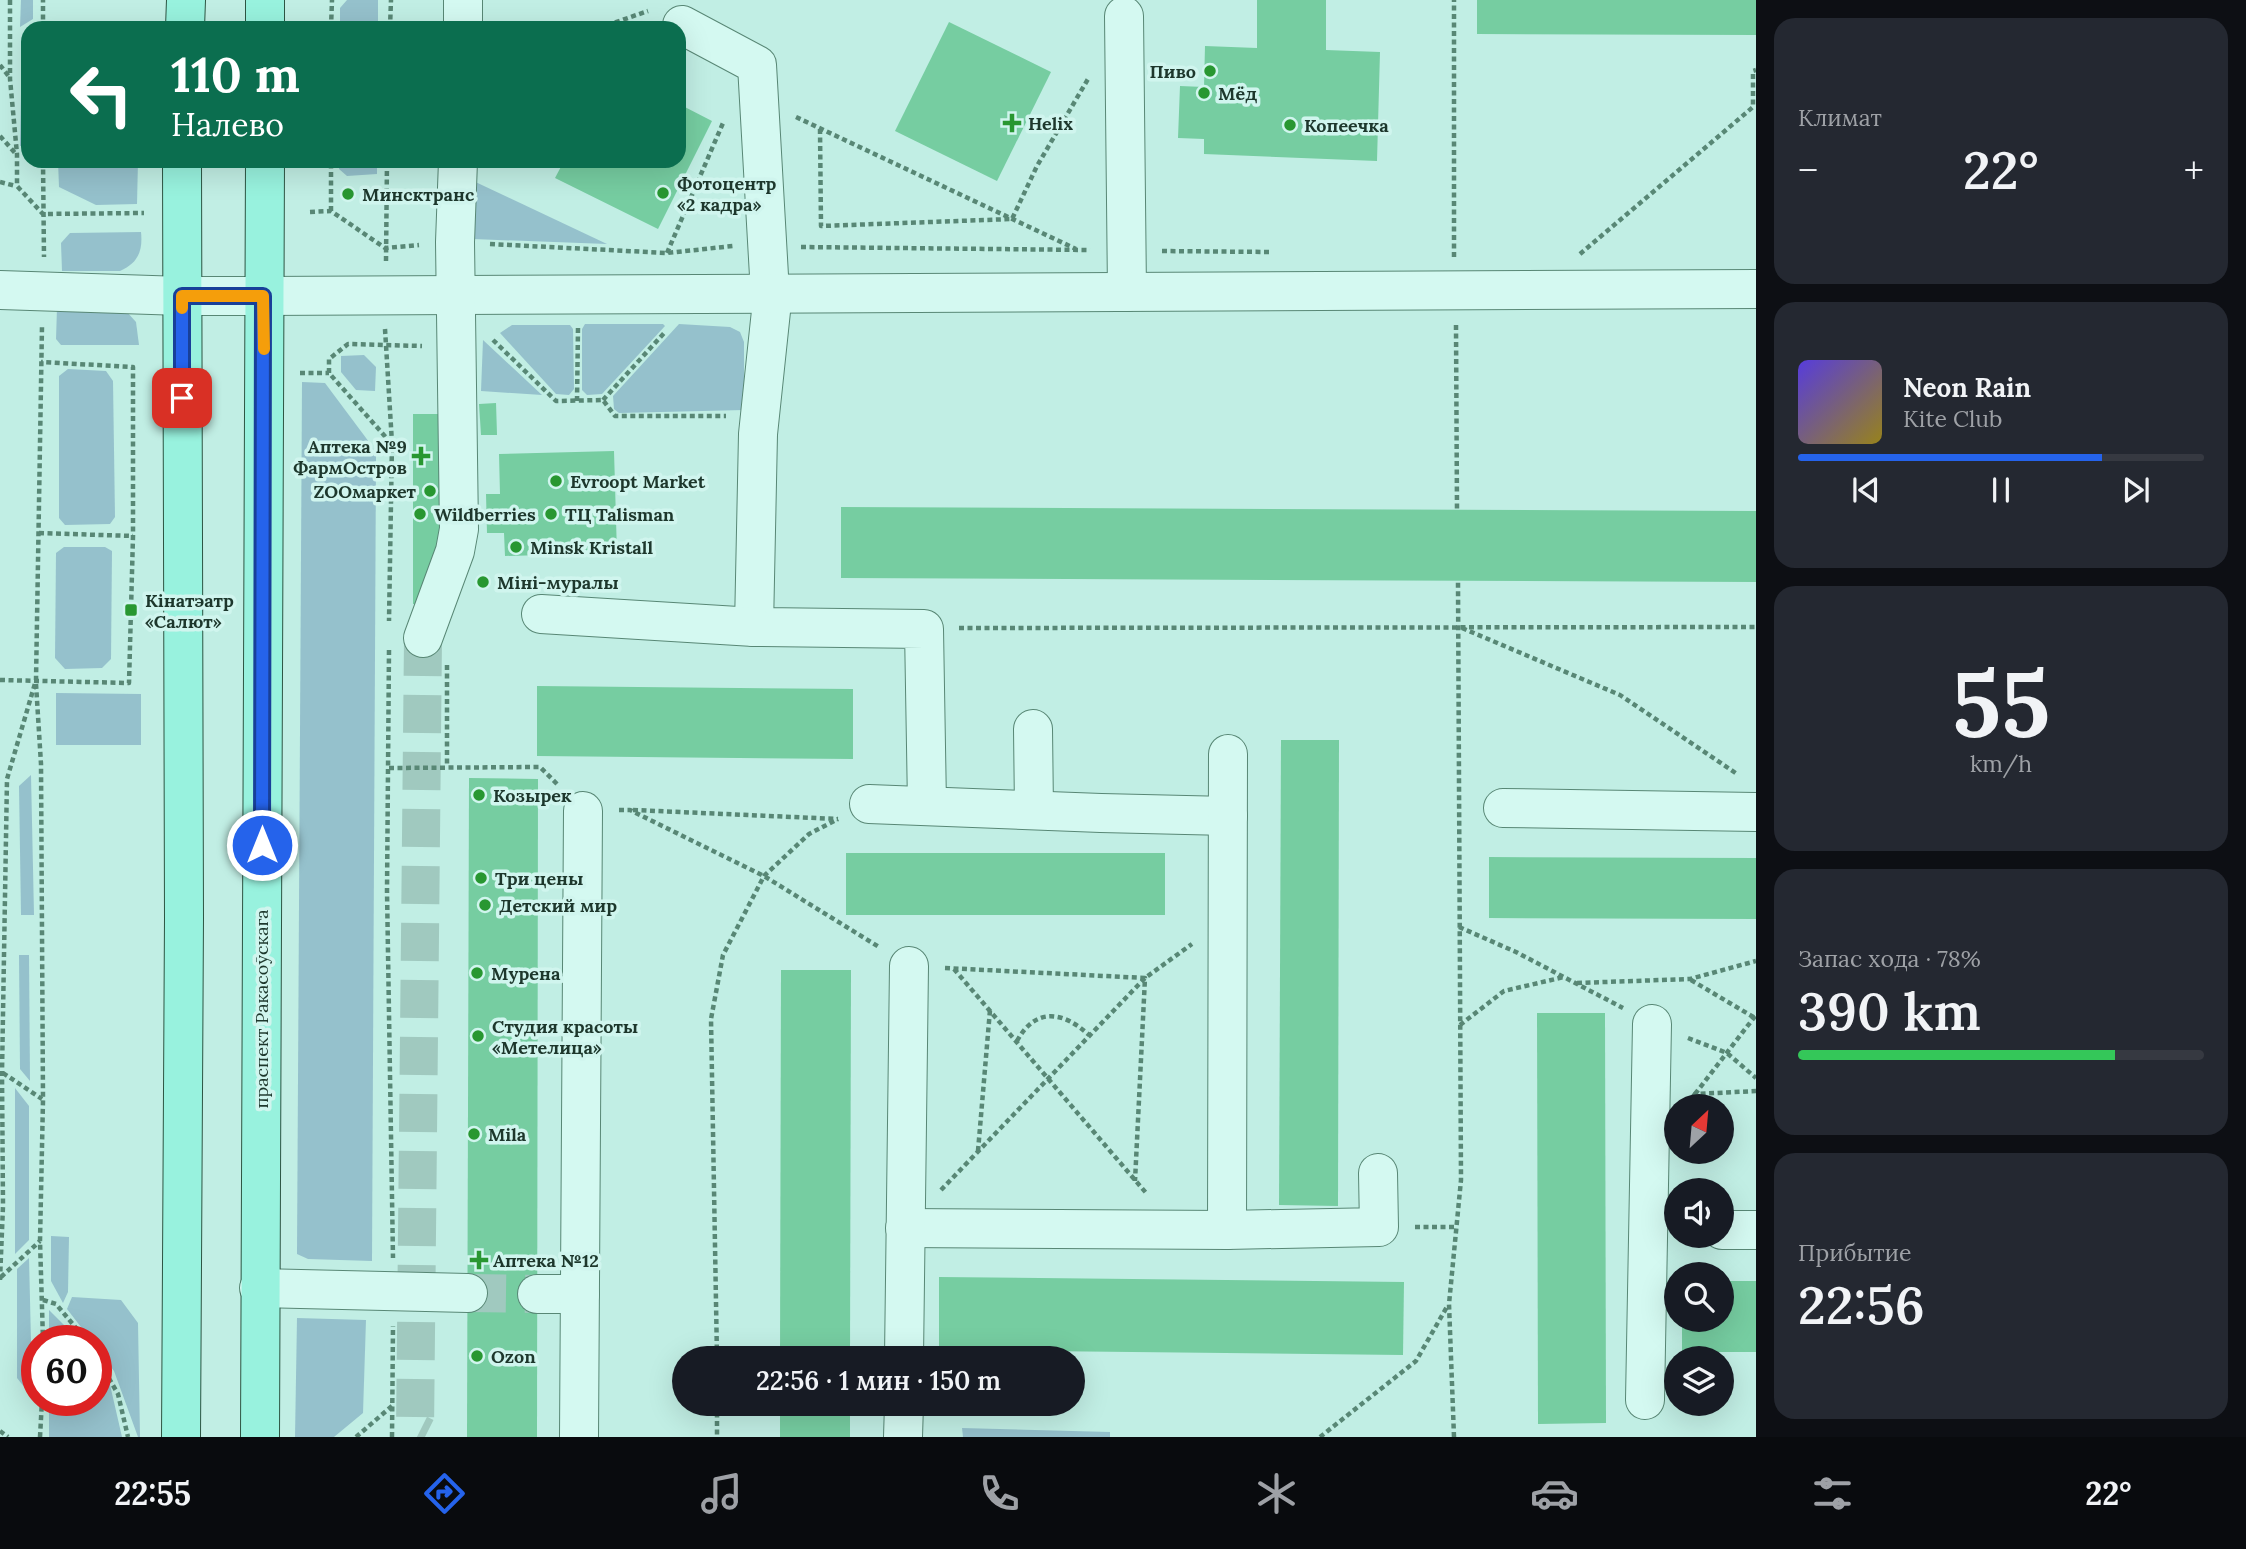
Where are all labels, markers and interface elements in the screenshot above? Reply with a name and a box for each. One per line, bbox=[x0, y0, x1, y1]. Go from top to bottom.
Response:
text: 110 m bbox=[171, 43, 300, 105]
icon: left bbox=[56, 49, 147, 140]
place label: Пиво bbox=[1149, 60, 1196, 83]
marker: Пиво bbox=[1202, 63, 1218, 79]
place label: Мёд bbox=[1218, 82, 1257, 105]
marker: Мёд bbox=[1196, 85, 1212, 101]
text: Климат bbox=[1798, 103, 1882, 132]
text: Налево bbox=[171, 104, 284, 145]
place label: Helix bbox=[1028, 112, 1073, 135]
marker: Helix bbox=[1002, 113, 1022, 133]
place label: Копеечка bbox=[1304, 114, 1389, 137]
marker: Копеечка bbox=[1282, 117, 1298, 133]
text: 22° bbox=[1963, 137, 2039, 203]
text: − bbox=[1798, 146, 1818, 194]
text: + bbox=[2184, 146, 2204, 194]
place label: Фотоцентр «2 кадра» bbox=[677, 172, 777, 216]
place label: Минсктранс bbox=[362, 183, 475, 206]
marker: Фотоцентр «2 кадра» bbox=[655, 185, 671, 201]
marker: Минсктранс bbox=[340, 186, 356, 202]
pin bbox=[152, 368, 212, 428]
text: Neon Rain bbox=[1903, 371, 2031, 404]
icon: arrive bbox=[163, 379, 201, 417]
text: Kite Club bbox=[1903, 404, 2002, 433]
place label: Аптека №9 ФармОстров bbox=[293, 435, 407, 479]
marker: Аптека №9 ФармОстров bbox=[413, 448, 429, 464]
place label: Evroopt Market bbox=[570, 470, 706, 493]
icon: previous bbox=[1847, 471, 1885, 509]
icon: pause bbox=[1982, 471, 2020, 509]
icon: next bbox=[2117, 471, 2155, 509]
marker: Evroopt Market bbox=[548, 473, 564, 489]
place label: ZOOмаркет bbox=[313, 480, 417, 503]
marker: ZOOмаркет bbox=[422, 483, 438, 499]
place label: Wildberries bbox=[434, 503, 536, 526]
place label: ТЦ Talisman bbox=[565, 503, 675, 526]
marker: Wildberries bbox=[412, 506, 428, 522]
marker: ТЦ Talisman bbox=[543, 506, 559, 522]
place label: Minsk Kristall bbox=[530, 536, 653, 559]
marker: Minsk Kristall bbox=[508, 539, 524, 555]
place label: Міні-муралы bbox=[497, 571, 619, 594]
marker: Міні-муралы bbox=[475, 574, 491, 590]
place label: Кінатэатр «Салют» bbox=[145, 589, 234, 633]
marker: Кінатэатр «Салют» bbox=[123, 602, 139, 618]
text: 55 bbox=[1952, 645, 2050, 762]
text: km/h bbox=[1970, 749, 2032, 778]
place label: Козырек bbox=[493, 784, 572, 807]
marker: Козырек bbox=[471, 787, 487, 803]
position arrow bbox=[225, 808, 299, 882]
place label: Три цены bbox=[495, 867, 584, 890]
marker: Три цены bbox=[473, 870, 489, 886]
place label: Детский мир bbox=[499, 894, 617, 917]
marker: Детский мир bbox=[477, 897, 493, 913]
street label: праспект Ракасоўскага bbox=[250, 909, 273, 1109]
text: Запас хода · 78% bbox=[1798, 944, 1981, 973]
place label: Мурена bbox=[491, 962, 561, 985]
marker: Мурена bbox=[469, 965, 485, 981]
text: 390 km bbox=[1798, 978, 1981, 1044]
place label: Студия красоты «Метелица» bbox=[492, 1015, 638, 1059]
marker: Студия красоты «Метелица» bbox=[470, 1028, 486, 1044]
north arrow bbox=[1664, 1094, 1734, 1164]
map controls bbox=[1664, 1094, 1734, 1416]
place label: Mila bbox=[488, 1123, 527, 1146]
marker: Mila bbox=[466, 1126, 482, 1142]
button: sound bbox=[1664, 1178, 1734, 1248]
text: Прибытие bbox=[1798, 1238, 1912, 1267]
place label: Аптека №12 bbox=[493, 1249, 599, 1272]
marker: Аптека №12 bbox=[471, 1252, 487, 1268]
button: search bbox=[1664, 1262, 1734, 1332]
text: 22:56 bbox=[1798, 1272, 1925, 1338]
speed limit sign: 60 bbox=[21, 1325, 112, 1416]
place label: Ozon bbox=[491, 1345, 536, 1368]
button: layers bbox=[1664, 1346, 1734, 1416]
marker: Ozon bbox=[469, 1348, 485, 1364]
text: 22:56 · 1 мин · 150 m bbox=[756, 1364, 1001, 1397]
icon: directions bbox=[420, 1469, 469, 1518]
icon: music bbox=[697, 1469, 746, 1518]
icon: phone bbox=[975, 1469, 1024, 1518]
icon: climate bbox=[1252, 1469, 1301, 1518]
icon: car bbox=[1530, 1469, 1579, 1518]
icon: filters bbox=[1808, 1469, 1857, 1518]
text: 22:55 bbox=[114, 1473, 191, 1514]
text: 22° bbox=[2085, 1473, 2132, 1514]

